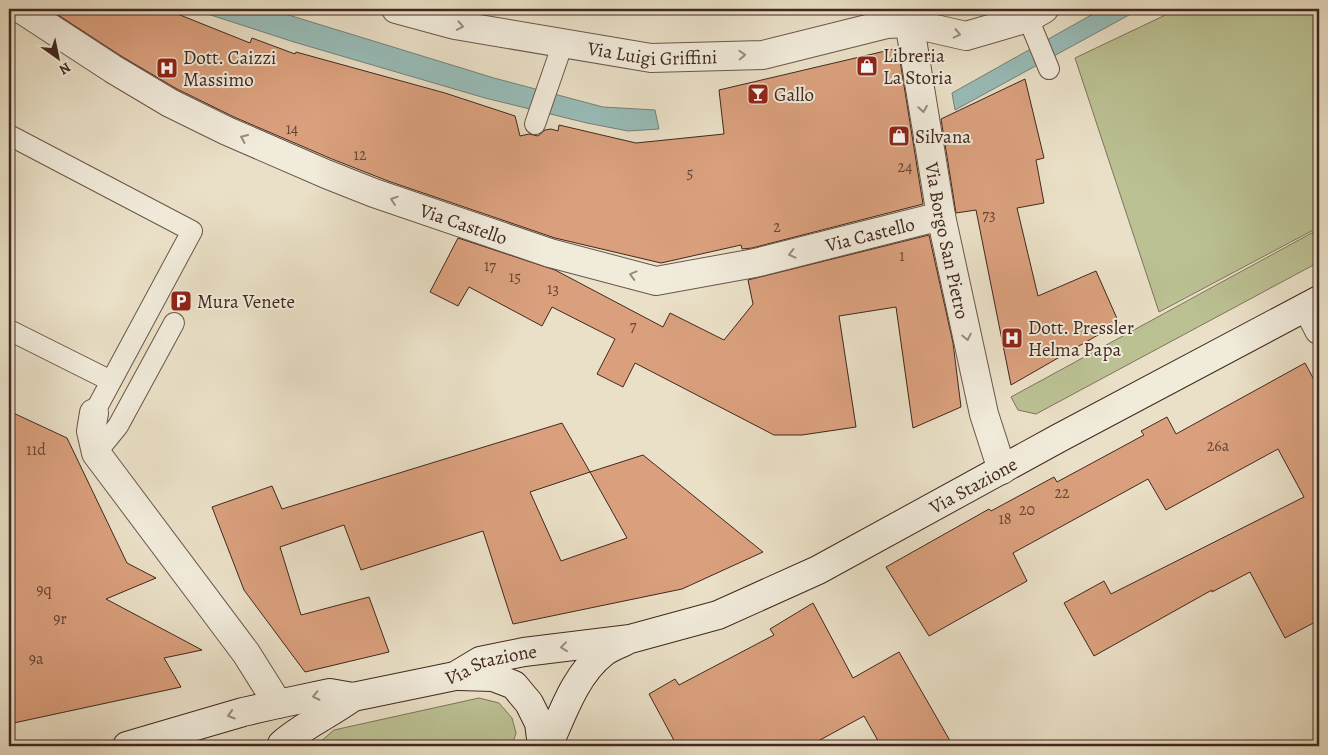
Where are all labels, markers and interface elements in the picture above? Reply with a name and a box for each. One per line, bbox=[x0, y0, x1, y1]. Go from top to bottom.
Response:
one-way arrow bbox=[455, 20, 464, 31]
one-way arrow bbox=[952, 28, 961, 39]
north arrow bbox=[32, 32, 82, 82]
street label: Via Luigi Griffini bbox=[585, 35, 718, 72]
place label: Libreria La Storia bbox=[883, 43, 953, 91]
place label: Dott. Caizzi Massimo bbox=[183, 45, 276, 93]
one-way arrow bbox=[738, 50, 746, 61]
shop icon: Libreria La Storia bbox=[855, 54, 879, 78]
hospital icon: Dott. Caizzi Massimo bbox=[155, 56, 179, 80]
text: N bbox=[55, 58, 74, 79]
bar icon: Gallo bbox=[746, 82, 770, 106]
place label: Gallo bbox=[774, 82, 814, 108]
one-way arrow bbox=[918, 104, 928, 113]
house number: 14 bbox=[286, 118, 298, 140]
shop icon: Silvana bbox=[887, 124, 911, 148]
place label: Silvana bbox=[915, 124, 971, 150]
one-way arrow bbox=[240, 133, 249, 144]
house number: 12 bbox=[353, 144, 367, 166]
house number: 24 bbox=[898, 156, 912, 178]
street label: Via Borgo San Pietro bbox=[918, 159, 975, 321]
house number: 5 bbox=[687, 162, 694, 184]
one-way arrow bbox=[391, 195, 399, 205]
street label: Via Castello bbox=[415, 197, 510, 251]
house number: 73 bbox=[982, 204, 996, 226]
street label: Via Castello bbox=[822, 211, 917, 259]
house number: 2 bbox=[773, 216, 781, 238]
house number: 1 bbox=[899, 245, 905, 267]
one-way arrow bbox=[788, 248, 796, 258]
house number: 17 bbox=[484, 255, 496, 277]
house number: 15 bbox=[509, 266, 521, 288]
one-way arrow bbox=[629, 270, 637, 280]
house number: 13 bbox=[547, 278, 559, 300]
parking icon: Mura Venete bbox=[169, 289, 193, 313]
place label: Mura Venete bbox=[197, 289, 295, 315]
house number: 7 bbox=[630, 315, 637, 337]
place label: Dott. Pressler Helma Papa bbox=[1028, 315, 1134, 363]
hospital icon: Dott. Pressler Helma Papa bbox=[1000, 326, 1024, 350]
one-way arrow bbox=[961, 332, 972, 341]
house number: 26a bbox=[1207, 435, 1230, 457]
house number: 11d bbox=[26, 439, 46, 461]
street label: Via Stazione bbox=[924, 451, 1022, 521]
house number: 22 bbox=[1054, 482, 1070, 504]
house number: 20 bbox=[1019, 499, 1035, 521]
house number: 18 bbox=[998, 508, 1012, 530]
house number: 9q bbox=[36, 579, 52, 601]
house number: 9r bbox=[53, 608, 67, 630]
street label: Via Stazione bbox=[442, 639, 538, 692]
one-way arrow bbox=[560, 641, 568, 652]
house number: 9a bbox=[29, 648, 44, 670]
one-way arrow bbox=[311, 690, 320, 701]
one-way arrow bbox=[227, 710, 235, 720]

